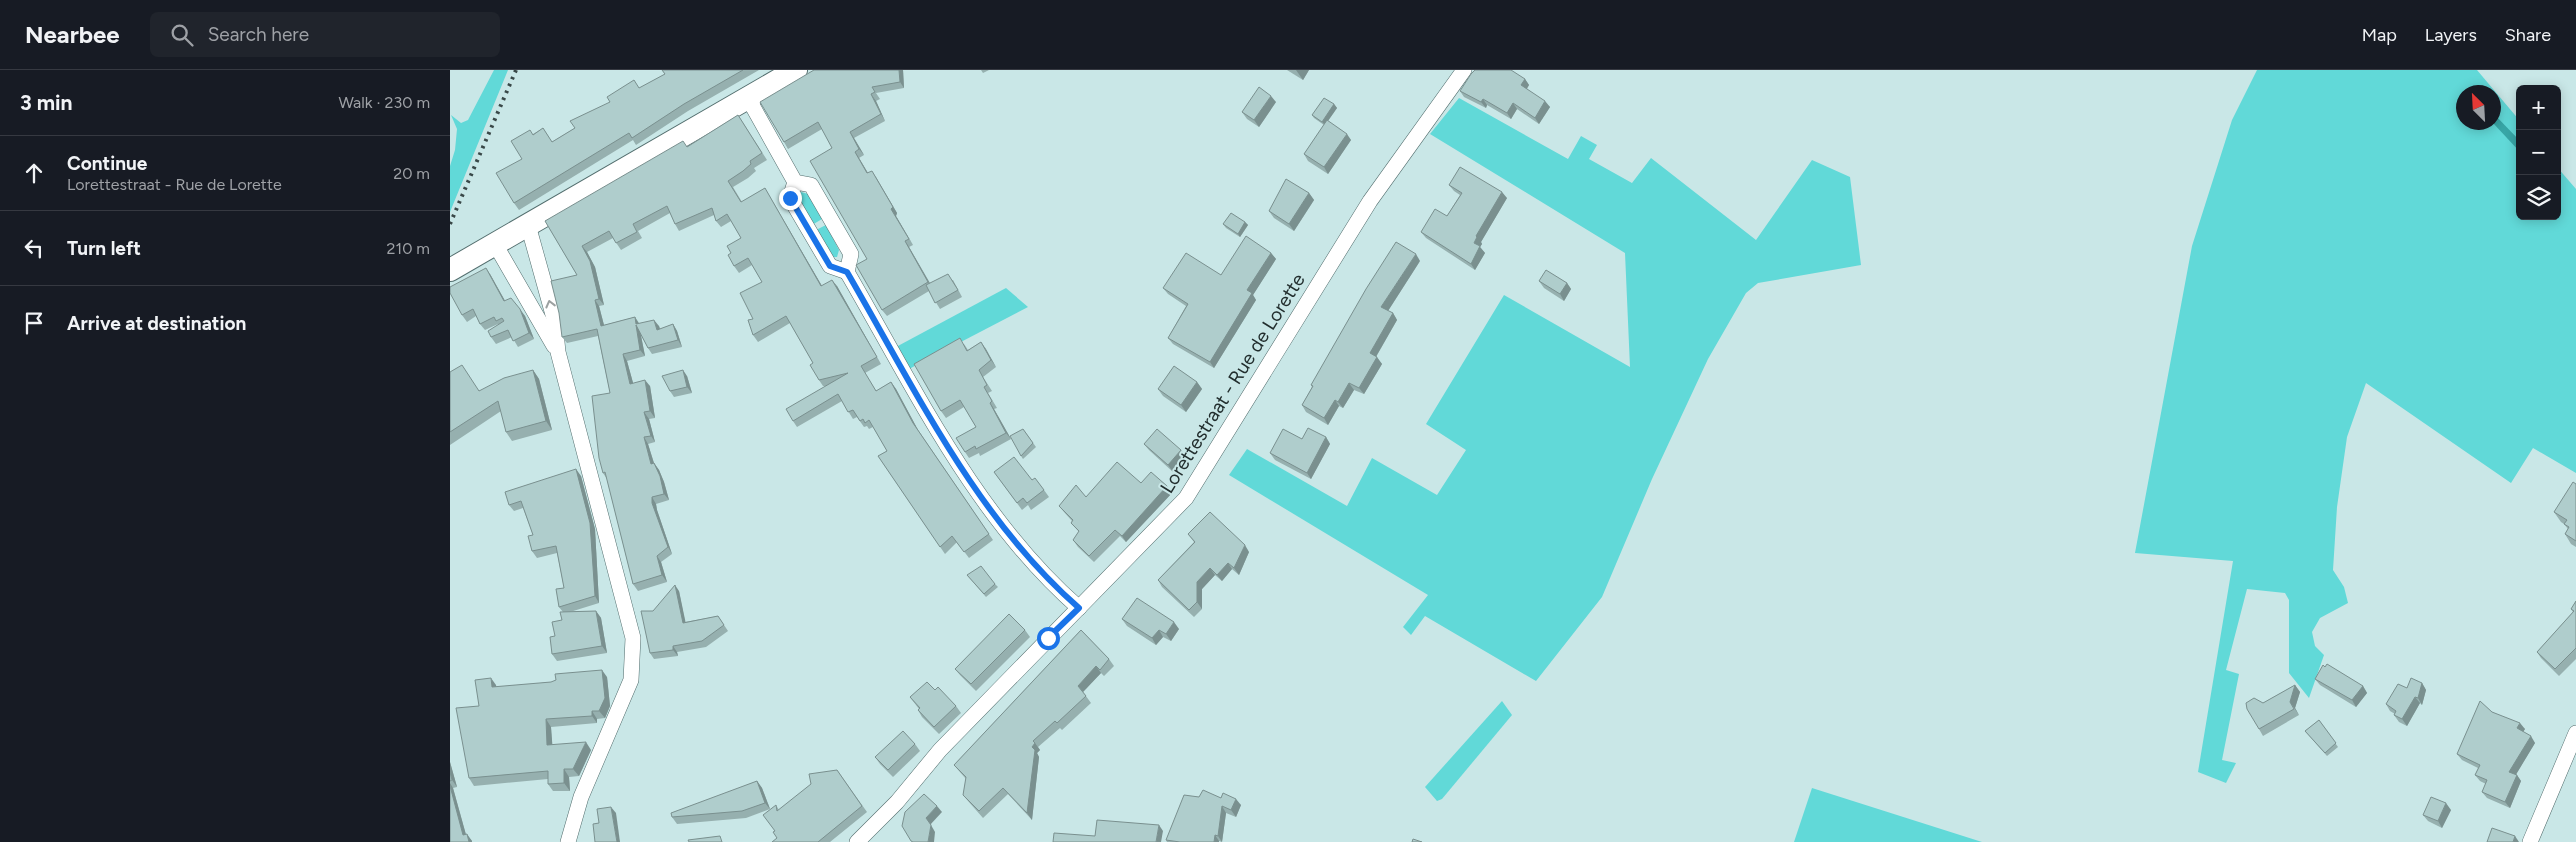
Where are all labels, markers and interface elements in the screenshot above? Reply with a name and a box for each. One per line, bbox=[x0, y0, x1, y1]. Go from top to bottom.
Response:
search box bbox=[150, 12, 500, 57]
text: Nearbee bbox=[25, 20, 120, 49]
icon: search bbox=[168, 21, 196, 49]
text: Search here bbox=[208, 23, 309, 46]
text: Map bbox=[2362, 24, 2397, 46]
text: Layers bbox=[2425, 24, 2477, 46]
text: Share bbox=[2505, 24, 2551, 46]
north arrow bbox=[2456, 85, 2501, 130]
map controls bbox=[2516, 85, 2561, 220]
button: + bbox=[2516, 85, 2561, 130]
text: 3 min bbox=[20, 90, 72, 115]
text: Walk · 230 m bbox=[338, 93, 430, 112]
button: − bbox=[2516, 130, 2561, 175]
text: Continue bbox=[67, 152, 147, 175]
icon: ahead bbox=[20, 159, 48, 187]
text: 20 m bbox=[393, 164, 430, 183]
text: Lorettestraat - Rue de Lorette bbox=[67, 175, 282, 194]
button: layers bbox=[2516, 175, 2561, 220]
route end bbox=[779, 187, 802, 210]
icon: left bbox=[20, 234, 48, 262]
text: Turn left bbox=[67, 237, 141, 260]
text: 210 m bbox=[387, 239, 430, 258]
street label: Lorettestraat - Rue de Lorette bbox=[1155, 269, 1310, 497]
one-way arrow bbox=[545, 300, 556, 308]
icon: arrive bbox=[20, 309, 48, 337]
text: Arrive at destination bbox=[67, 312, 246, 335]
route start bbox=[1037, 627, 1060, 650]

